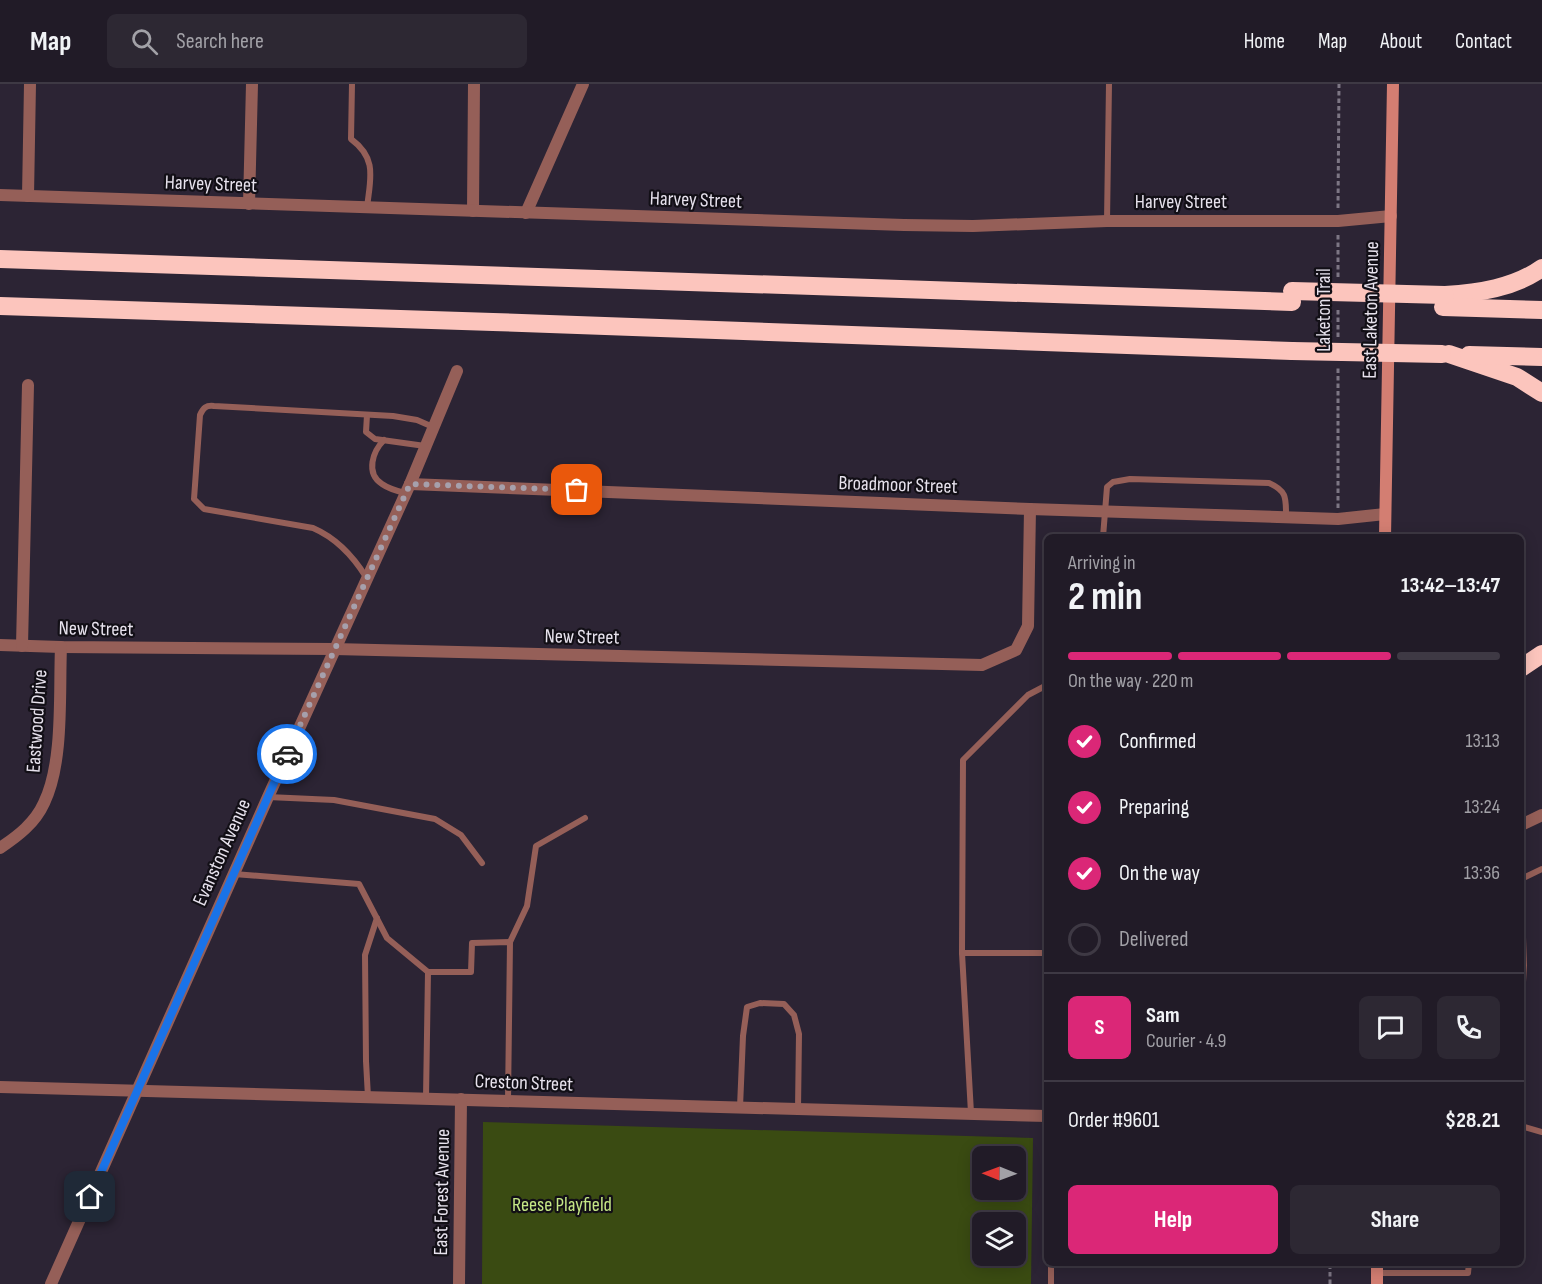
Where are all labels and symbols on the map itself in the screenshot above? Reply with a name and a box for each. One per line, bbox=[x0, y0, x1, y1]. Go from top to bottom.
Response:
street label: Harvey Street bbox=[164, 170, 258, 198]
street label: Harvey Street bbox=[649, 186, 743, 214]
street label: Harvey Street bbox=[1135, 190, 1227, 214]
street label: East Laketon Avenue bbox=[1358, 241, 1384, 379]
street label: Laketon Trail bbox=[1312, 268, 1336, 352]
pin bbox=[551, 464, 602, 515]
street label: Broadmoor Street bbox=[838, 471, 958, 499]
street label: New Street bbox=[58, 616, 134, 642]
street label: New Street bbox=[544, 624, 620, 650]
street label: Eastwood Drive bbox=[21, 669, 53, 773]
courier bbox=[257, 724, 317, 784]
street label: Evanston Avenue bbox=[188, 795, 256, 909]
street label: Creston Street bbox=[474, 1069, 574, 1097]
street label: East Forest Avenue bbox=[429, 1129, 455, 1255]
north arrow bbox=[972, 1146, 1026, 1200]
pin bbox=[64, 1171, 115, 1222]
park label: Reese Playfield bbox=[512, 1193, 612, 1217]

